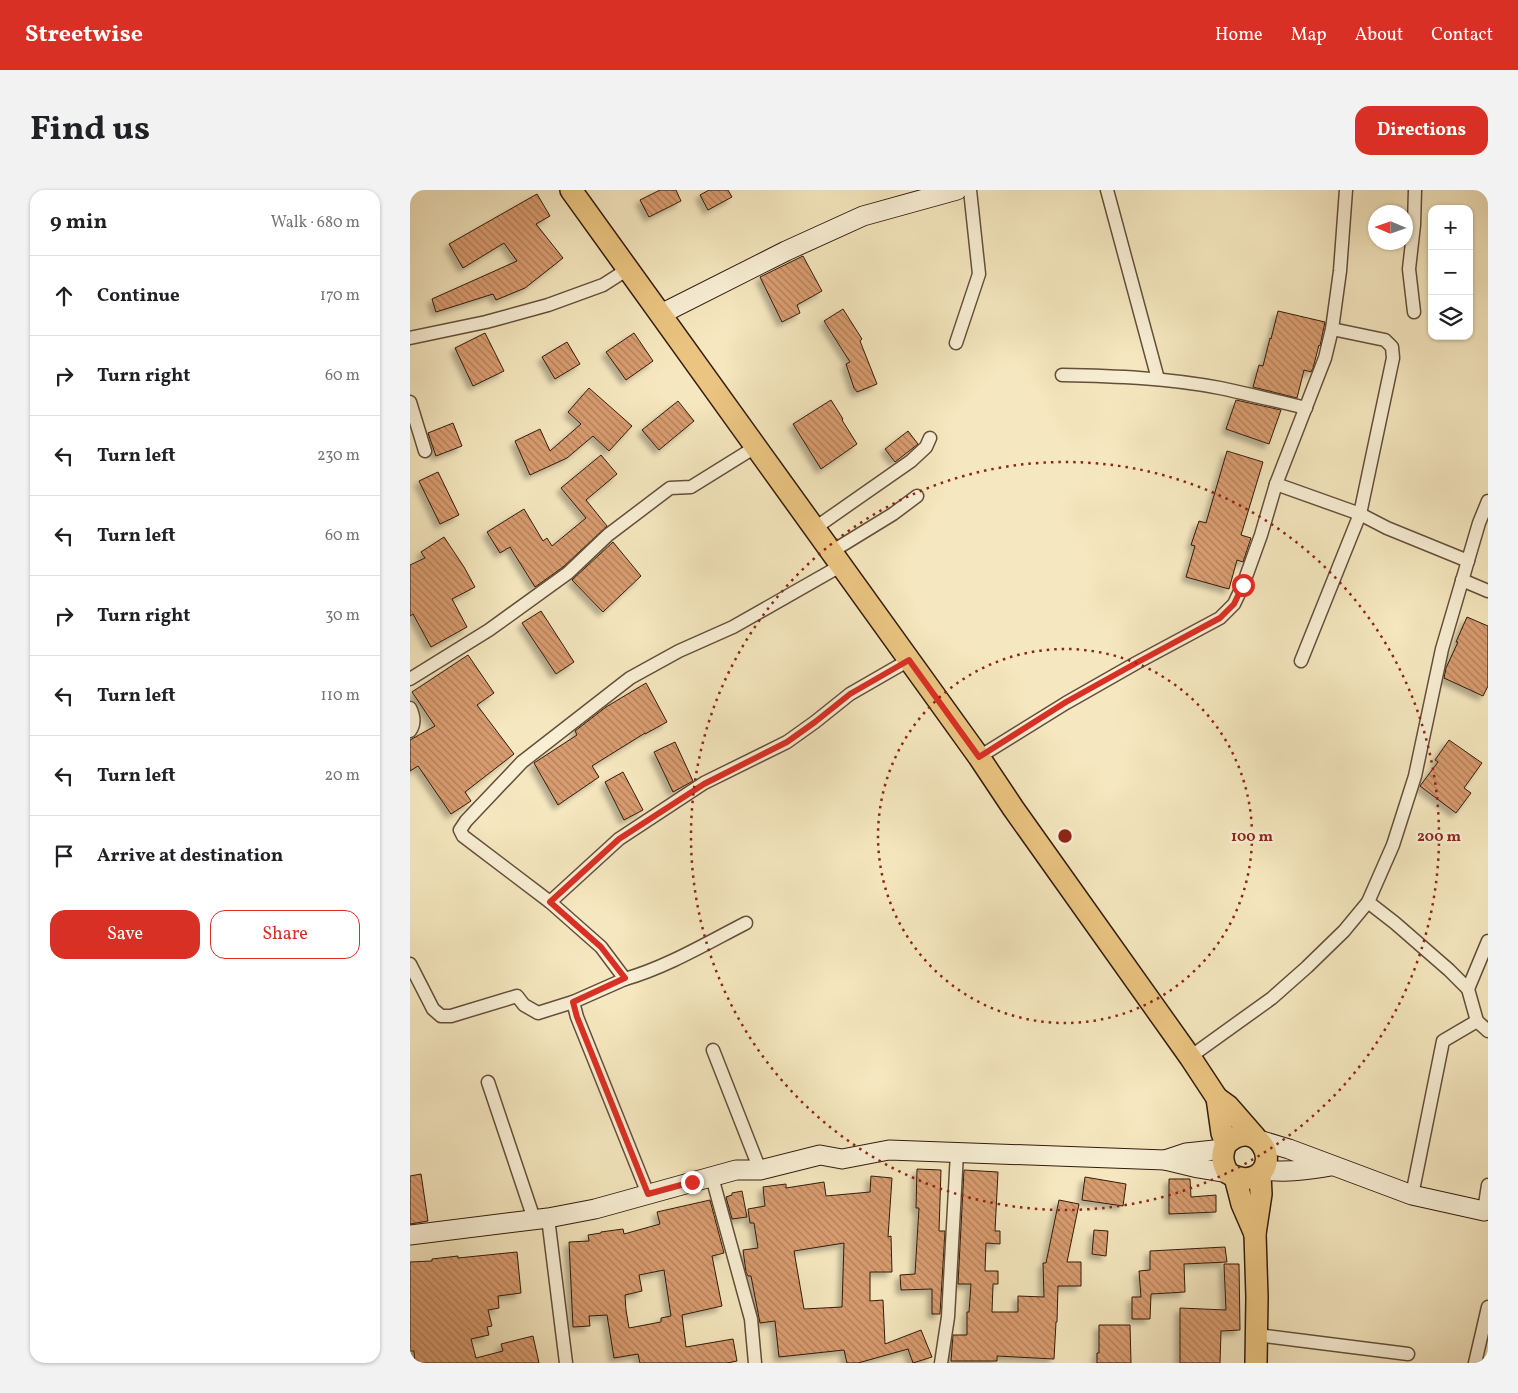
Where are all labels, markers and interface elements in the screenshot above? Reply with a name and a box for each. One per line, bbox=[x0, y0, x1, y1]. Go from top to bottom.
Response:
text: Streetwise bbox=[25, 18, 143, 52]
text: Home bbox=[1215, 23, 1263, 48]
text: Map bbox=[1291, 23, 1327, 48]
text: About bbox=[1355, 23, 1403, 48]
text: Contact bbox=[1431, 23, 1493, 48]
text: Find us bbox=[30, 106, 150, 154]
button: Directions bbox=[1355, 106, 1488, 155]
north arrow bbox=[1368, 205, 1413, 250]
map controls bbox=[1428, 205, 1473, 340]
button: + bbox=[1428, 205, 1473, 250]
text: 9 min bbox=[50, 208, 107, 237]
text: Walk · 680 m bbox=[271, 212, 360, 234]
button: − bbox=[1428, 250, 1473, 295]
icon: ahead bbox=[50, 282, 78, 310]
text: Continue bbox=[97, 283, 180, 309]
text: 170 m bbox=[320, 285, 360, 307]
button: layers bbox=[1428, 295, 1473, 340]
icon: right bbox=[50, 362, 78, 390]
text: Turn right bbox=[97, 363, 190, 389]
text: 60 m bbox=[325, 365, 360, 387]
icon: left bbox=[50, 442, 78, 470]
text: Turn left bbox=[97, 443, 176, 469]
text: 230 m bbox=[317, 445, 360, 467]
icon: left bbox=[50, 522, 78, 550]
text: Turn left bbox=[97, 523, 176, 549]
text: 60 m bbox=[325, 525, 360, 547]
route start bbox=[1232, 574, 1255, 597]
icon: right bbox=[50, 602, 78, 630]
text: Turn right bbox=[97, 603, 190, 629]
text: 30 m bbox=[325, 605, 360, 627]
icon: left bbox=[50, 682, 78, 710]
text: Turn left bbox=[97, 683, 176, 709]
text: 110 m bbox=[321, 685, 360, 707]
icon: left bbox=[50, 762, 78, 790]
text: Turn left bbox=[97, 763, 176, 789]
text: 20 m bbox=[325, 765, 360, 787]
centre of rings bbox=[1056, 827, 1074, 845]
text: 100 m bbox=[1231, 827, 1274, 848]
text: 200 m bbox=[1417, 827, 1461, 848]
icon: arrive bbox=[50, 842, 78, 870]
text: Arrive at destination bbox=[97, 843, 283, 869]
button: Save bbox=[50, 910, 200, 959]
button: Share bbox=[210, 910, 360, 959]
route end bbox=[681, 1171, 704, 1194]

